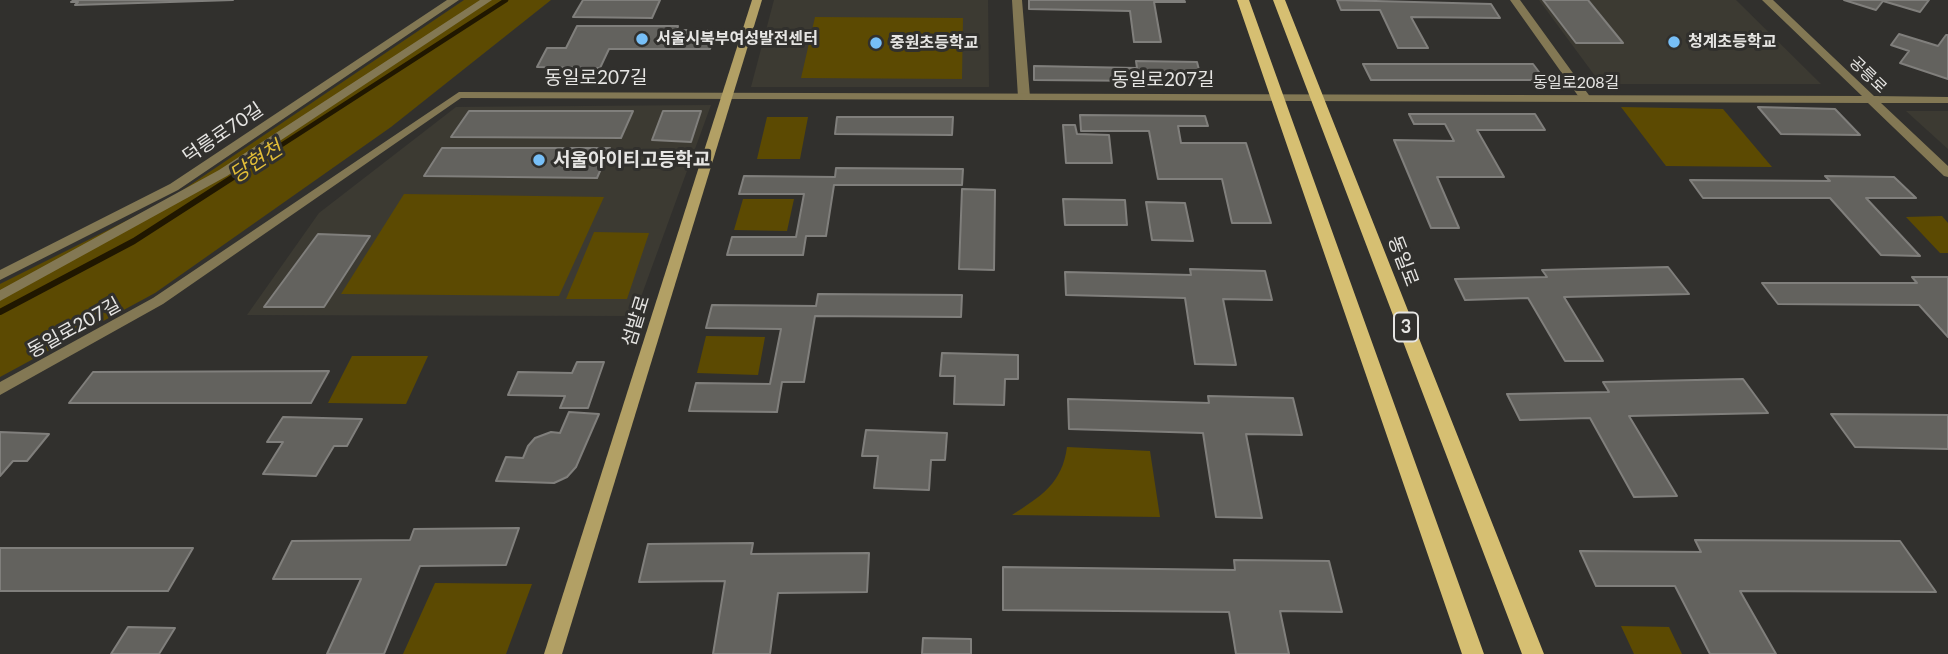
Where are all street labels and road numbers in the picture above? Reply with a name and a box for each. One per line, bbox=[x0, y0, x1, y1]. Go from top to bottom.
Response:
street label: 공릉로 bbox=[1845, 53, 1891, 97]
street label: 동일로207길 bbox=[545, 67, 647, 89]
street label: 동일로207길 bbox=[1112, 69, 1214, 91]
street label: 동일로208길 bbox=[1533, 73, 1619, 93]
street label: 덕릉로70길 bbox=[179, 98, 267, 168]
street label: 동일로 bbox=[1383, 232, 1423, 290]
street label: 동일로207길 bbox=[23, 293, 125, 363]
street label: 섬밭로 bbox=[617, 293, 655, 349]
road number: 3 bbox=[1394, 312, 1418, 342]

